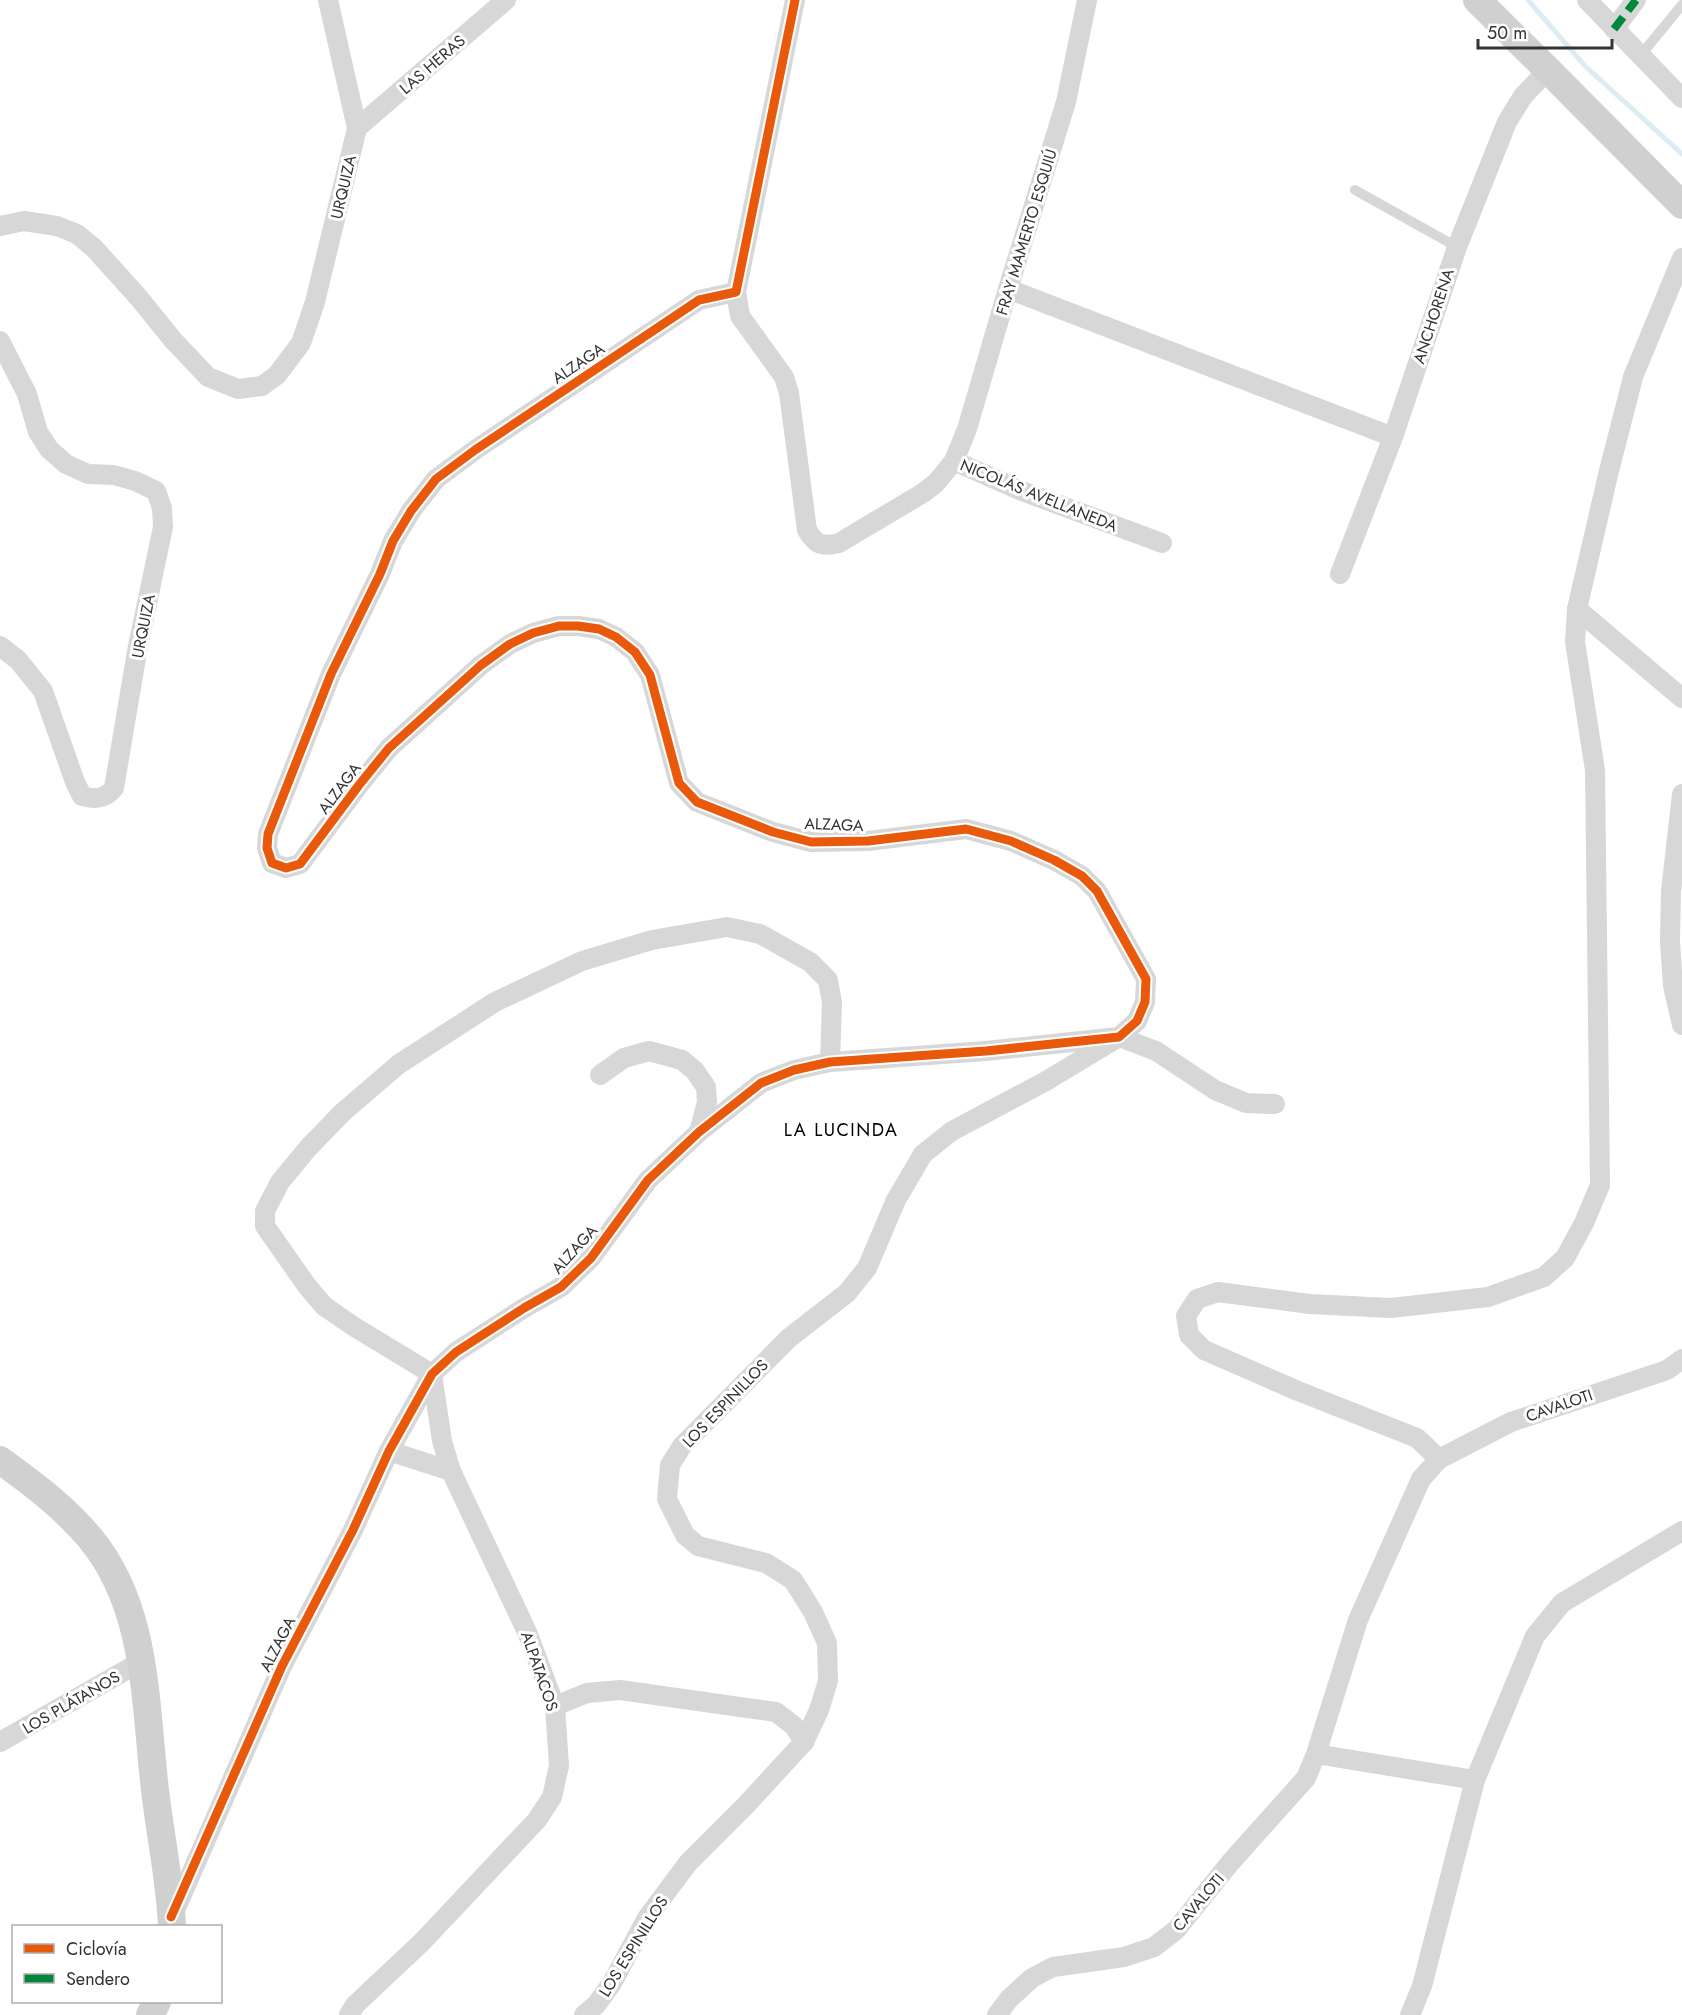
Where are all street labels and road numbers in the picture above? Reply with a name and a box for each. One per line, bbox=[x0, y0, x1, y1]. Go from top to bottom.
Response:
street label: LAS HERAS bbox=[394, 29, 470, 99]
street label: FRAY MAMERTO ESQUIÚ bbox=[990, 146, 1063, 318]
street label: URQUIZA bbox=[325, 153, 362, 221]
street label: ANCHORENA bbox=[1407, 265, 1460, 367]
street label: ALZAGA bbox=[547, 337, 610, 389]
street label: NICOLÁS AVELLANEDA bbox=[957, 453, 1121, 538]
street label: URQUIZA bbox=[126, 592, 161, 660]
street label: ALZAGA bbox=[312, 757, 367, 819]
street label: ALZAGA bbox=[804, 812, 864, 837]
street label: ALZAGA bbox=[546, 1219, 603, 1279]
street label: LOS ESPINILLOS bbox=[677, 1354, 774, 1453]
street label: CAVALOTI bbox=[1523, 1383, 1596, 1428]
street label: ALZAGA bbox=[254, 1612, 301, 1676]
street label: ALPATACOS bbox=[515, 1628, 564, 1714]
street label: LOS PLÁTANOS bbox=[18, 1665, 124, 1740]
street label: CAVALOTI bbox=[1167, 1868, 1230, 1936]
street label: LOS ESPINILLOS bbox=[593, 1891, 674, 2001]

